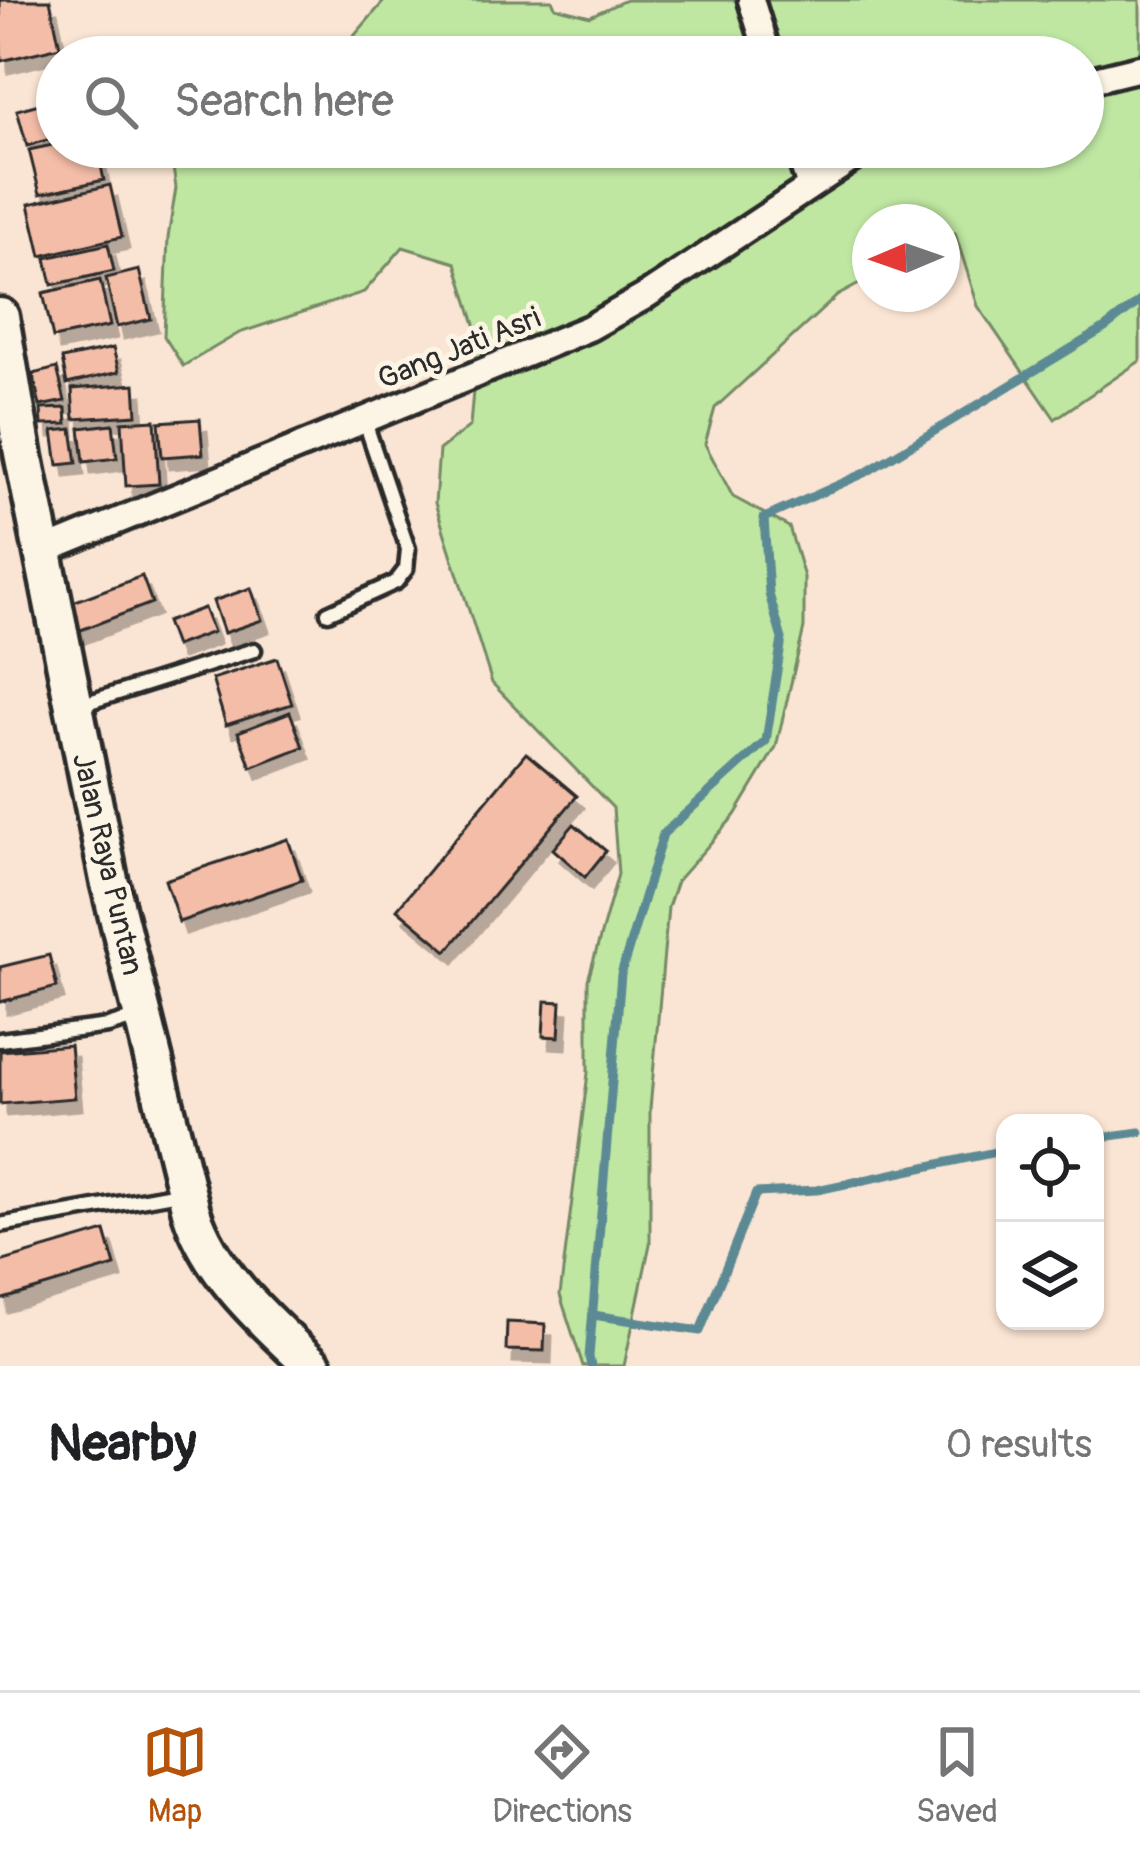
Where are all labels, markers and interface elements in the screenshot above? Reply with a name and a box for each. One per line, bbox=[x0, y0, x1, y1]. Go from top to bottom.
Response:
search box bbox=[36, 36, 1104, 168]
icon: search bbox=[78, 69, 144, 135]
text: Search here bbox=[174, 74, 394, 130]
north arrow bbox=[852, 204, 960, 312]
street label: Gang Jati Asri bbox=[373, 299, 546, 398]
street label: Jalan Raya Puntan bbox=[64, 749, 151, 979]
map controls bbox=[996, 1114, 1104, 1330]
button: locate bbox=[996, 1114, 1104, 1222]
button: layers bbox=[996, 1222, 1104, 1330]
text: Nearby bbox=[48, 1412, 196, 1476]
text: 0 results bbox=[946, 1420, 1092, 1469]
tab: Map bbox=[142, 1719, 208, 1832]
tab: Directions bbox=[492, 1719, 632, 1832]
tab: Saved bbox=[916, 1719, 998, 1832]

